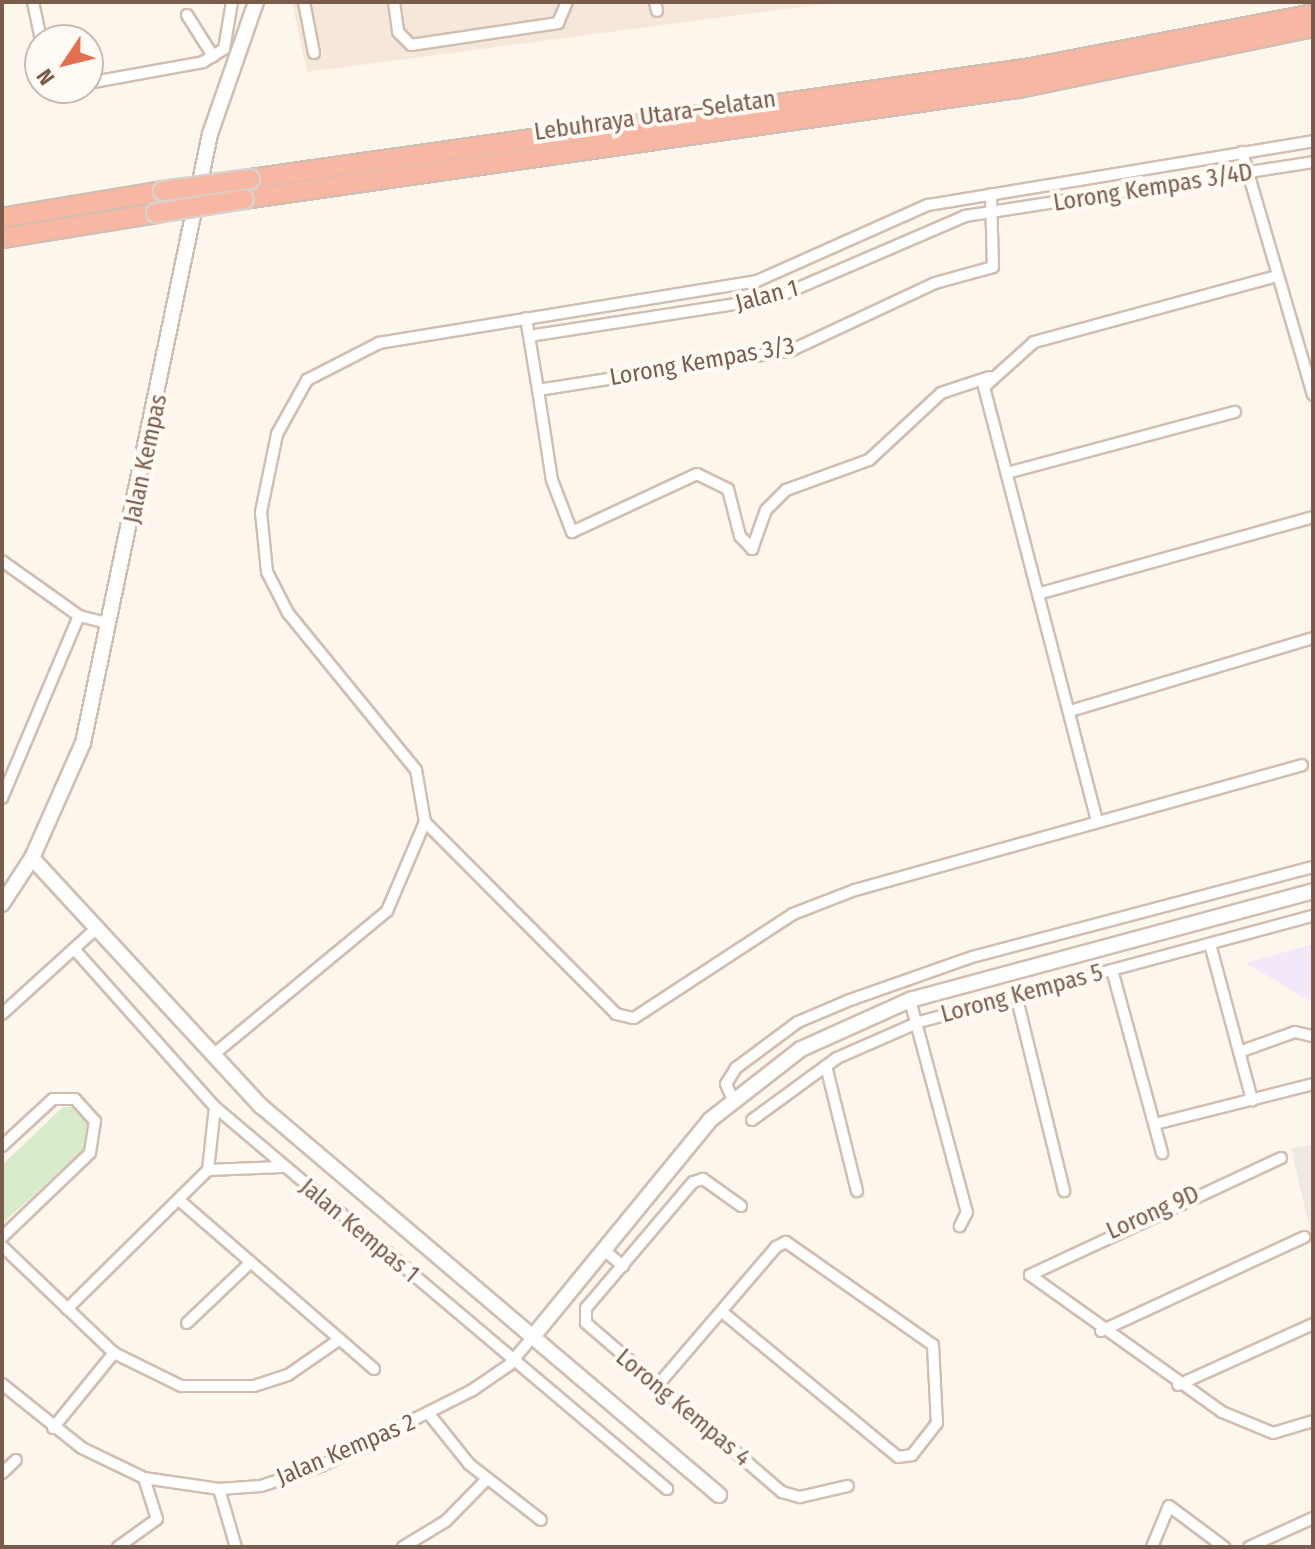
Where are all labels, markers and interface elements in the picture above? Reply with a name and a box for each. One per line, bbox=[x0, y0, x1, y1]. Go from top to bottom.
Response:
north arrow bbox=[24, 24, 104, 104]
text: N bbox=[31, 64, 60, 90]
street label: Lebuhraya Utara–Selatan bbox=[532, 85, 778, 147]
street label: Lorong Kempas 3/4D bbox=[1051, 158, 1255, 218]
street label: Jalan 1 bbox=[733, 274, 801, 318]
street label: Lorong Kempas 3/3 bbox=[607, 332, 797, 392]
street label: Jalan Kempas bbox=[118, 392, 174, 526]
street label: Lorong Kempas 5 bbox=[938, 959, 1106, 1029]
street label: Jalan Kempas 1 bbox=[294, 1173, 424, 1289]
street label: Lorong 9D bbox=[1102, 1180, 1204, 1246]
street label: Lorong Kempas 4 bbox=[610, 1343, 756, 1473]
street label: Jalan Kempas 2 bbox=[272, 1408, 420, 1492]

